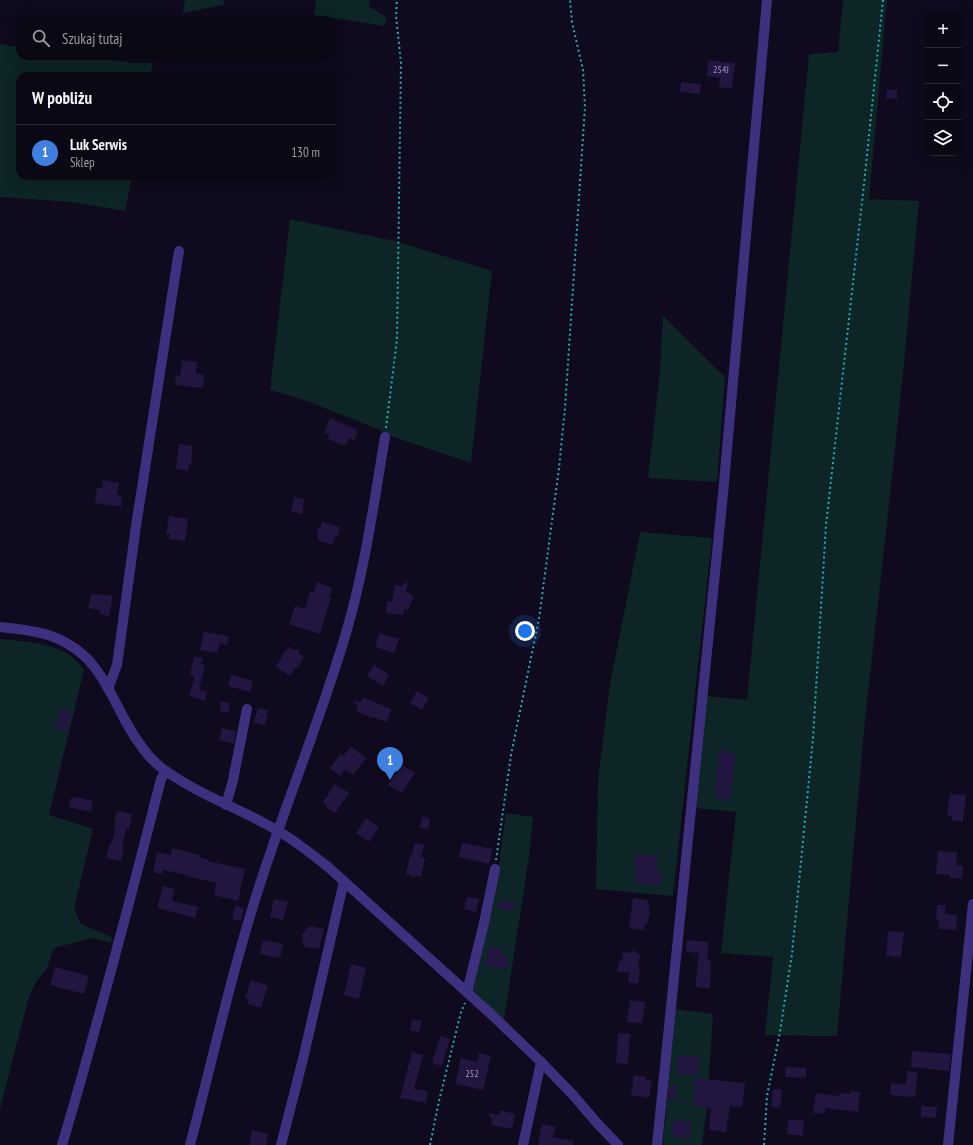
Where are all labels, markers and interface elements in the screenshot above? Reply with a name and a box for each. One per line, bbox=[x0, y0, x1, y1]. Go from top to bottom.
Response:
map controls bbox=[925, 12, 961, 156]
button: + bbox=[925, 12, 961, 48]
search box bbox=[16, 16, 336, 60]
icon: search bbox=[30, 27, 52, 49]
text: Szukaj tutaj bbox=[62, 29, 123, 48]
button: − bbox=[925, 48, 961, 84]
house number: 254J bbox=[713, 63, 729, 76]
button: locate bbox=[925, 84, 961, 120]
text: W pobliżu bbox=[32, 87, 92, 109]
button: layers bbox=[925, 120, 961, 156]
text: Luk Serwis bbox=[70, 135, 127, 154]
text: 1 bbox=[42, 144, 48, 161]
text: 130 m bbox=[291, 144, 320, 161]
text: Sklep bbox=[70, 154, 95, 171]
your location bbox=[515, 621, 535, 641]
pin: 1 bbox=[377, 747, 403, 780]
house number: 252 bbox=[465, 1067, 479, 1080]

